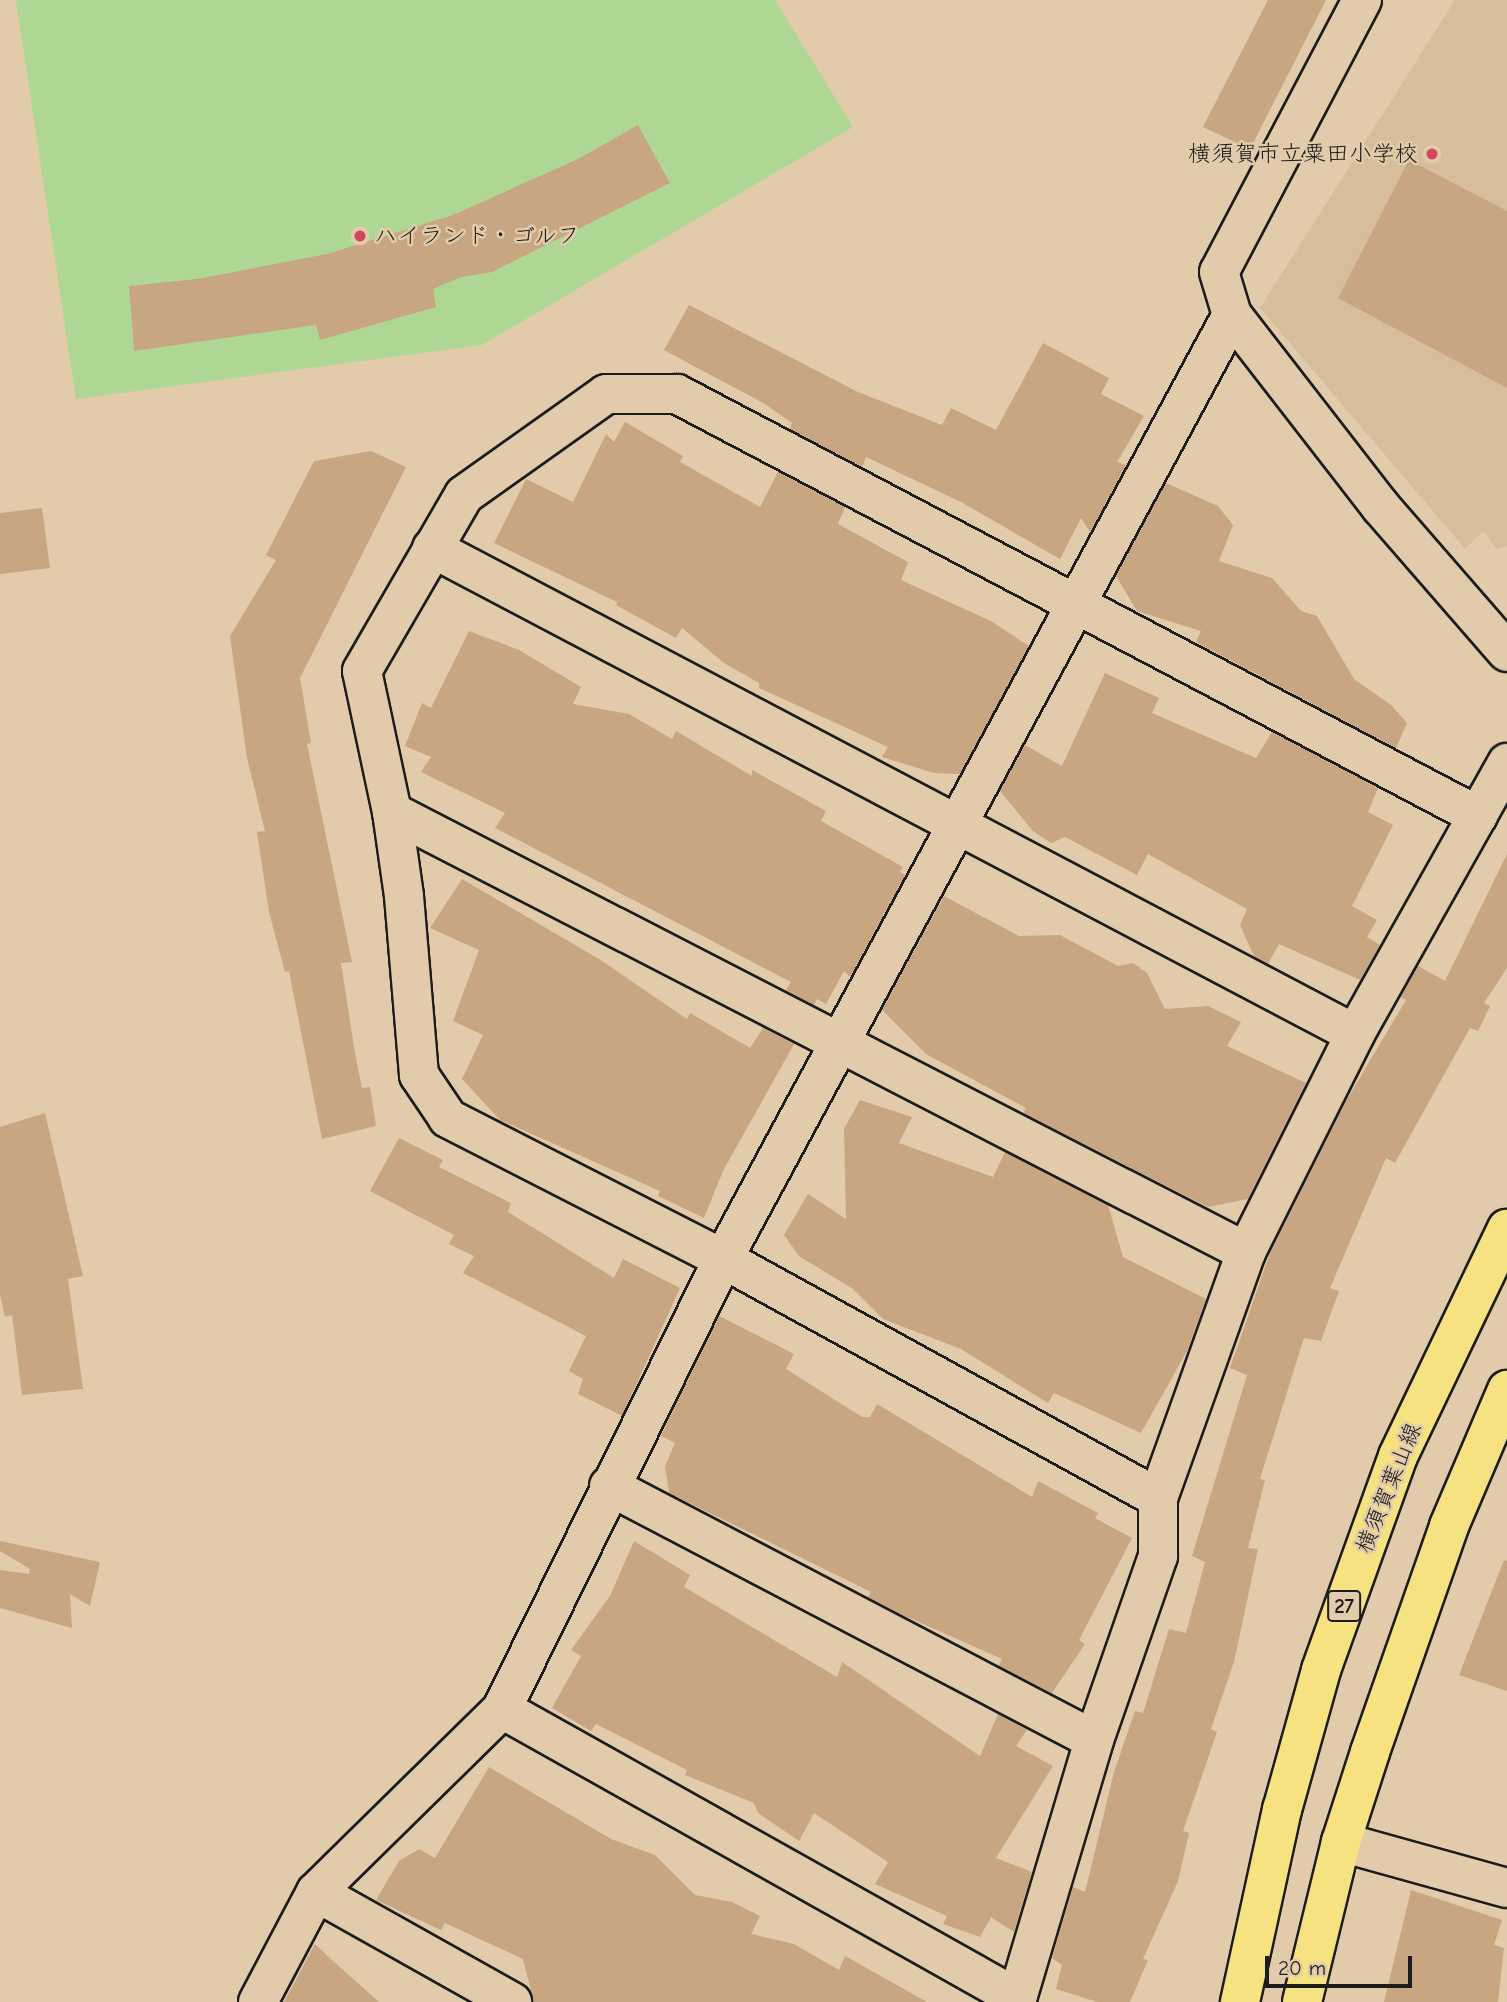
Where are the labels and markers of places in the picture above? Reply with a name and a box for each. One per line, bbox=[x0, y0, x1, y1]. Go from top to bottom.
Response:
place label: 横須賀市立粟田小学校 bbox=[1188, 140, 1418, 168]
marker: 横須賀市立粟田小学校 bbox=[1424, 146, 1440, 162]
place label: ハイランド・ゴルフ bbox=[374, 222, 581, 250]
marker: ハイランド・ゴルフ bbox=[352, 228, 368, 244]

